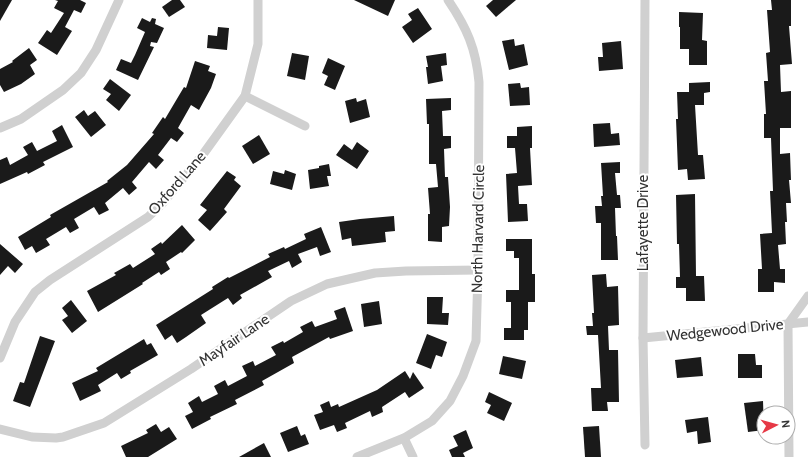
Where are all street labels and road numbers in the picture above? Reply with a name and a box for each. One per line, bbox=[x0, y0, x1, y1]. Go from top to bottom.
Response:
street label: Oxford Lane bbox=[144, 147, 210, 219]
street label: North Harvard Circle bbox=[468, 164, 488, 293]
street label: Lafayette Drive bbox=[634, 175, 652, 271]
street label: Mayfair Lane bbox=[196, 310, 273, 370]
street label: Wedgewood Drive bbox=[666, 315, 785, 345]

